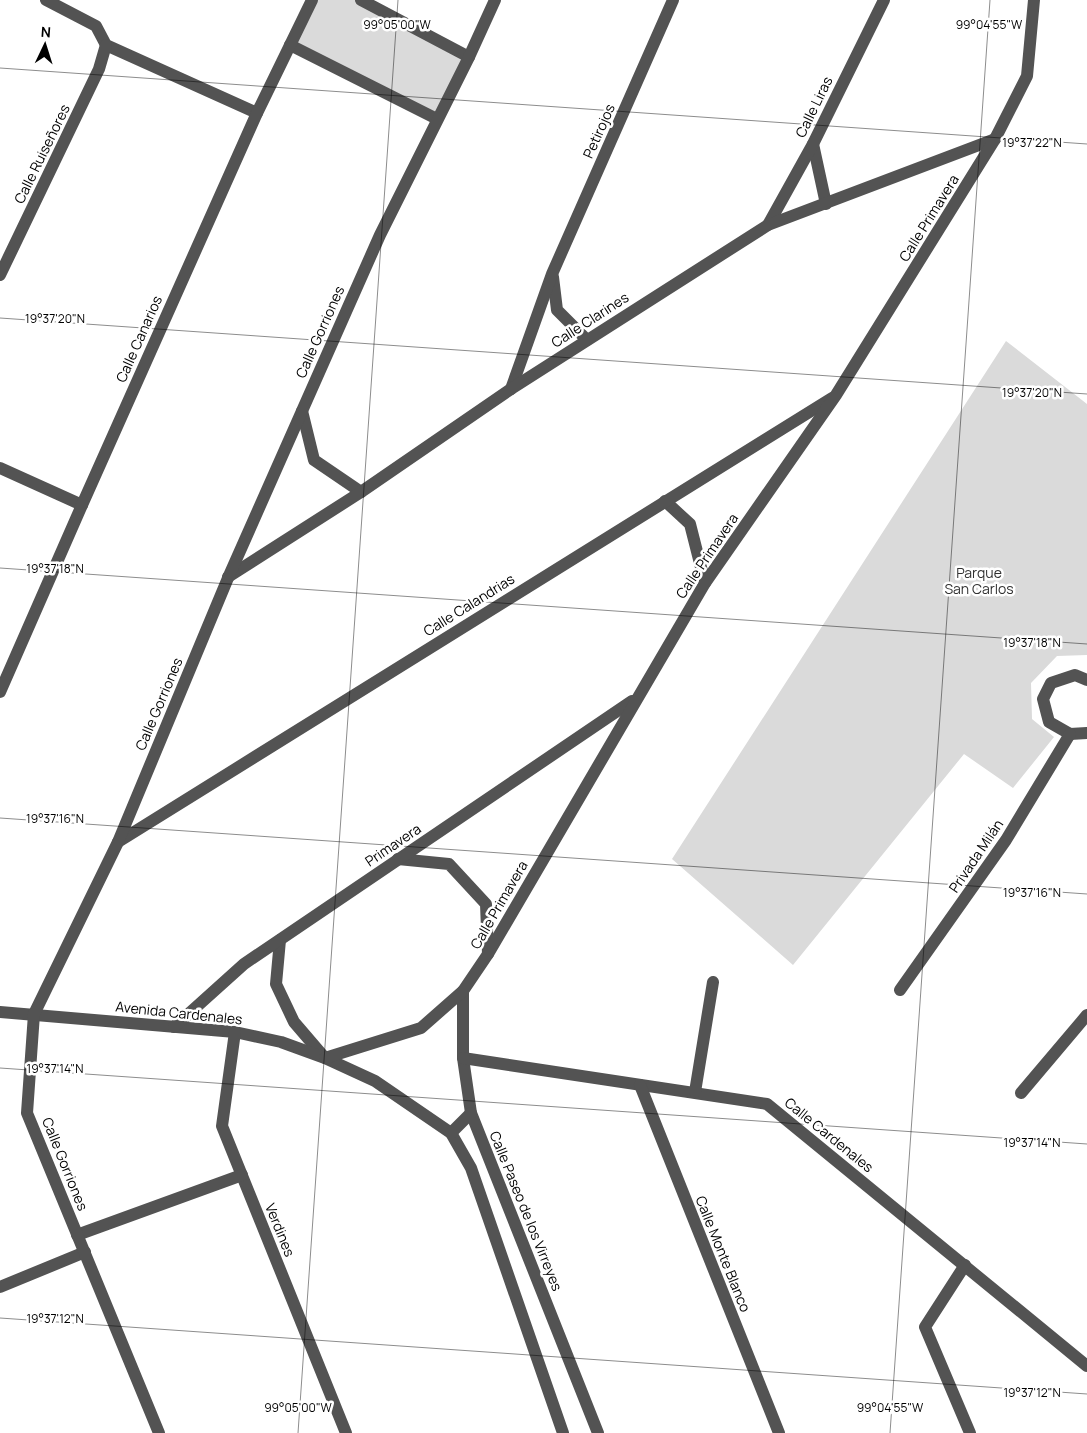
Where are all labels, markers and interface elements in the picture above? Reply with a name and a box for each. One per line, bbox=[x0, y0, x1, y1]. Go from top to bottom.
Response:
text: 99°05'00"W bbox=[363, 16, 432, 33]
text: 99°04'55"W bbox=[956, 16, 1023, 33]
north arrow bbox=[20, 20, 70, 70]
text: N bbox=[40, 22, 52, 41]
street label: Calle Liras bbox=[791, 73, 836, 140]
street label: Calle Ruiseñores bbox=[9, 101, 74, 207]
street label: Petirojos bbox=[578, 101, 619, 161]
text: 19°37'22"N bbox=[1002, 134, 1062, 151]
street label: Calle Primavera bbox=[894, 171, 963, 265]
street label: Calle Gorriones bbox=[291, 283, 348, 381]
street label: Calle Clarines bbox=[547, 288, 632, 352]
street label: Calle Canarios bbox=[111, 292, 166, 385]
text: 19°37'20"N bbox=[25, 310, 85, 327]
text: 19°37'20"N bbox=[1002, 384, 1062, 401]
street label: Calle Primavera bbox=[671, 509, 742, 602]
text: 19°37'18"N bbox=[26, 560, 84, 577]
park label: Parque San Carlos bbox=[944, 563, 1014, 598]
street label: Calle Calandrias bbox=[420, 569, 518, 640]
text: 19°37'18"N bbox=[1003, 634, 1061, 651]
street label: Calle Gorriones bbox=[130, 655, 187, 753]
text: 19°37'16"N bbox=[26, 810, 84, 827]
street label: Privada Milán bbox=[944, 815, 1007, 896]
street label: Primavera bbox=[361, 819, 424, 870]
street label: Calle Primavera bbox=[466, 857, 532, 952]
text: 19°37'16"N bbox=[1003, 884, 1061, 901]
street label: Avenida Cardenales bbox=[115, 996, 243, 1029]
text: 19°37'14"N bbox=[26, 1060, 84, 1077]
street label: Calle Cardenales bbox=[781, 1093, 878, 1176]
street label: Calle Gorriones bbox=[38, 1114, 93, 1213]
street label: Calle Paseo de los Virreyes bbox=[486, 1128, 567, 1294]
text: 19°37'14"N bbox=[1003, 1134, 1061, 1151]
street label: Calle Monte Blanco bbox=[691, 1193, 755, 1315]
street label: Verdines bbox=[261, 1200, 300, 1259]
text: 19°37'12"N bbox=[26, 1310, 84, 1327]
text: 19°37'12"N bbox=[1003, 1384, 1061, 1401]
text: 99°05'00"W bbox=[264, 1399, 333, 1416]
text: 99°04'55"W bbox=[857, 1399, 924, 1416]

